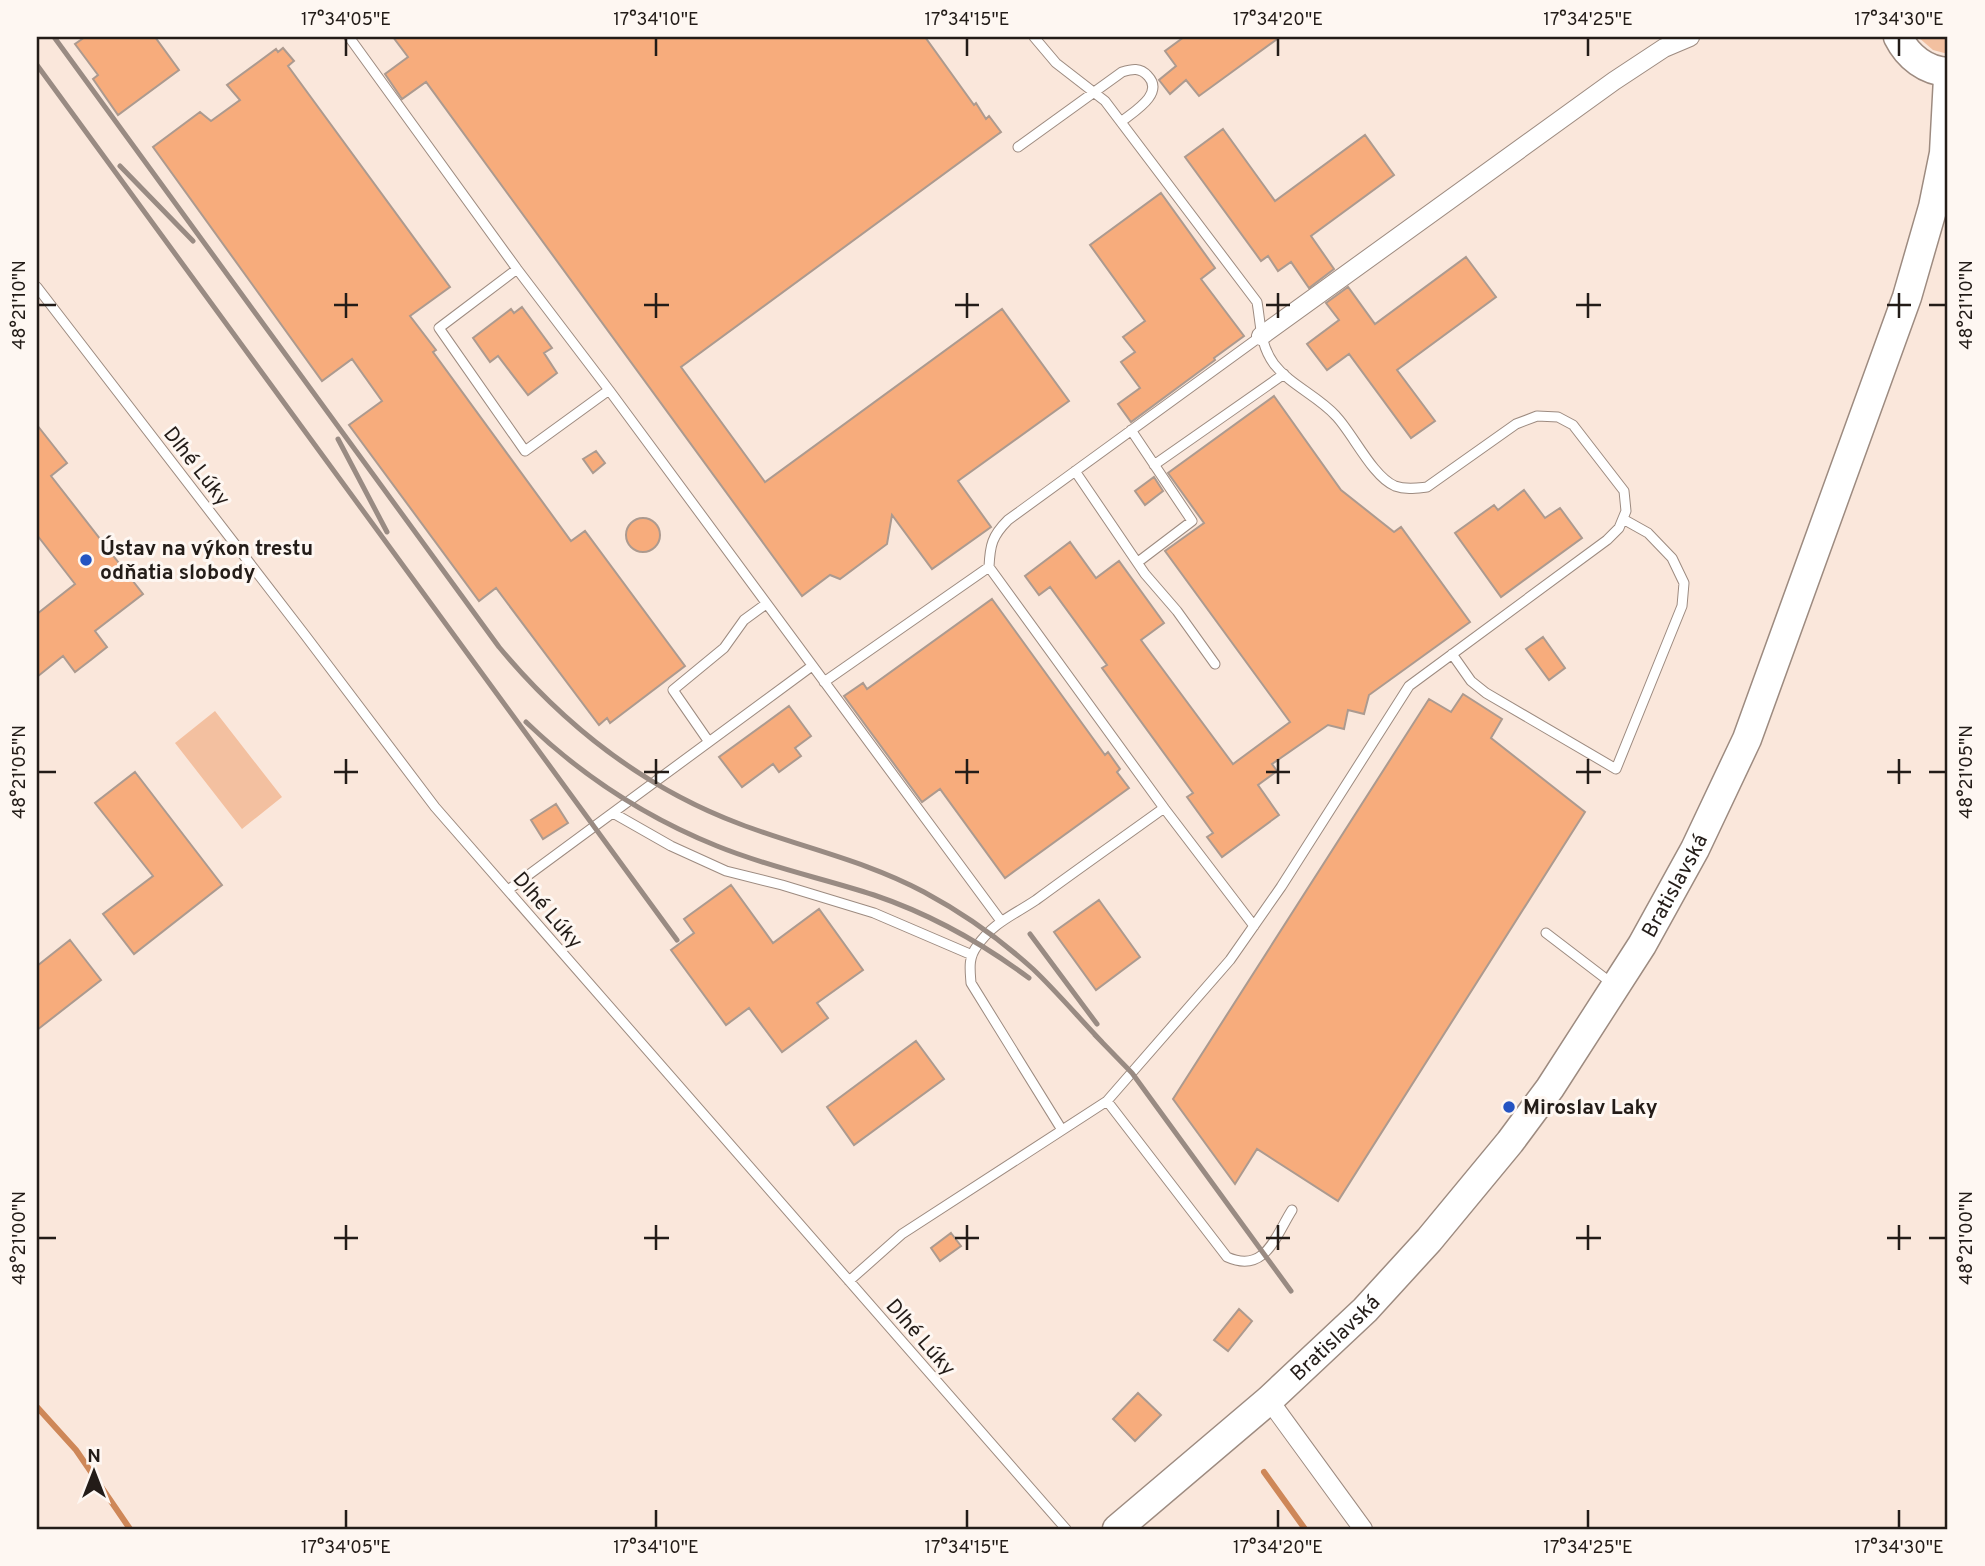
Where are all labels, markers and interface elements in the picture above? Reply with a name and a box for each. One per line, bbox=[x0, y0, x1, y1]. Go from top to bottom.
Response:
text: 17°34'05"E bbox=[301, 9, 391, 32]
text: 17°34'10"E bbox=[613, 9, 699, 32]
text: 17°34'15"E bbox=[924, 9, 1010, 32]
text: 17°34'20"E bbox=[1233, 9, 1323, 32]
text: 17°34'25"E bbox=[1543, 9, 1633, 32]
text: 17°34'30"E bbox=[1854, 9, 1944, 32]
text: 48°21'10"N bbox=[9, 260, 32, 350]
text: 48°21'10"N bbox=[1956, 260, 1979, 350]
street label: Dlhé Lúky bbox=[156, 422, 235, 512]
place label: Ústav na výkon trestu odňatia slobody bbox=[100, 535, 313, 587]
marker: Ústav na výkon trestu odňatia slobody bbox=[78, 552, 94, 568]
text: 48°21'05"N bbox=[9, 725, 32, 819]
text: 48°21'05"N bbox=[1956, 725, 1979, 819]
street label: Bratislavská bbox=[1637, 830, 1715, 943]
street label: Dlhé Lúky bbox=[506, 867, 588, 955]
place label: Miroslav Laky bbox=[1523, 1095, 1658, 1122]
marker: Miroslav Laky bbox=[1501, 1099, 1517, 1115]
text: 48°21'00"N bbox=[9, 1191, 32, 1285]
text: 48°21'00"N bbox=[1956, 1191, 1979, 1285]
street label: Bratislavská bbox=[1285, 1290, 1387, 1388]
street label: Dlhé Lúky bbox=[879, 1294, 961, 1382]
north arrow bbox=[60, 1436, 130, 1506]
text: N bbox=[87, 1445, 101, 1469]
text: 17°34'05"E bbox=[301, 1537, 391, 1560]
text: 17°34'10"E bbox=[613, 1537, 699, 1560]
text: 17°34'15"E bbox=[924, 1537, 1010, 1560]
text: 17°34'20"E bbox=[1233, 1537, 1323, 1560]
text: 17°34'25"E bbox=[1543, 1537, 1633, 1560]
text: 17°34'30"E bbox=[1854, 1537, 1944, 1560]

